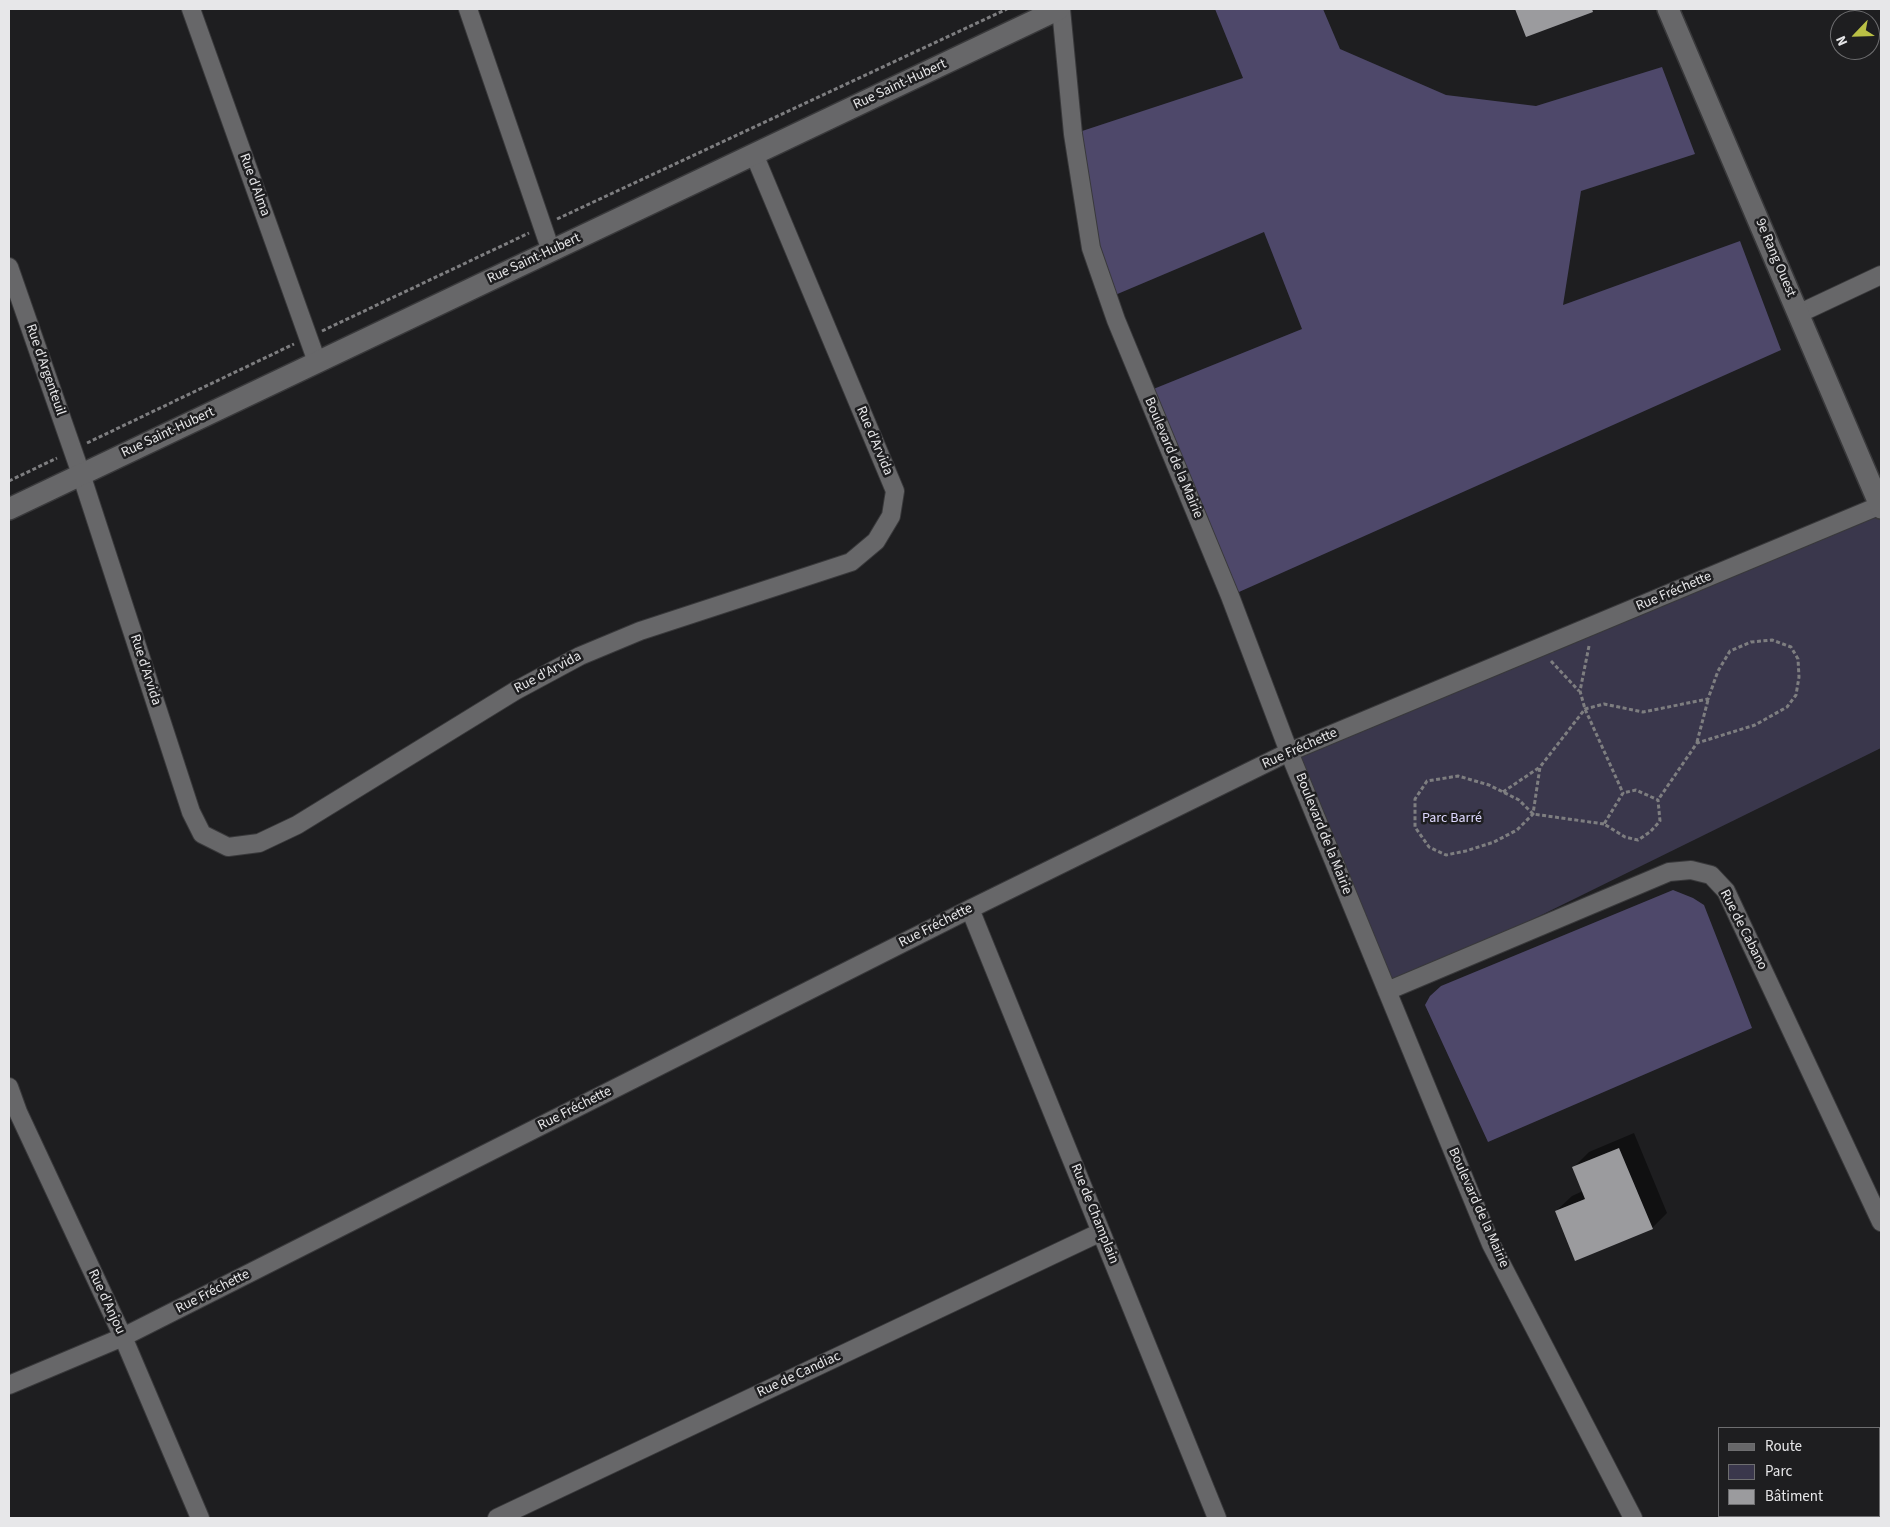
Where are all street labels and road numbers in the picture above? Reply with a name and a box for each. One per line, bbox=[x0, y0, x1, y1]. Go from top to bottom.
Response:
street label: Rue Saint-Hubert bbox=[851, 56, 949, 114]
street label: Rue d'Alma bbox=[235, 151, 273, 219]
street label: 9e Rang Ouest bbox=[1751, 216, 1799, 300]
street label: Rue Saint-Hubert bbox=[485, 230, 583, 288]
street label: Rue d'Argenteuil bbox=[21, 322, 69, 418]
street label: Boulevard de la Mairie bbox=[1140, 395, 1206, 521]
street label: Rue Saint-Hubert bbox=[119, 404, 217, 462]
street label: Rue d'Arvida bbox=[852, 404, 896, 478]
street label: Rue Fréchette bbox=[1634, 569, 1714, 615]
street label: Rue d'Arvida bbox=[126, 632, 164, 708]
street label: Rue d'Arvida bbox=[512, 648, 584, 698]
street label: Rue Fréchette bbox=[1260, 725, 1340, 773]
street label: Boulevard de la Mairie bbox=[1291, 771, 1355, 897]
street label: Rue de Cabano bbox=[1716, 887, 1770, 973]
street label: Rue Fréchette bbox=[896, 900, 976, 952]
street label: Rue Fréchette bbox=[535, 1083, 615, 1135]
street label: Boulevard de la Mairie bbox=[1444, 1145, 1512, 1271]
street label: Rue de Champlain bbox=[1066, 1161, 1122, 1267]
street label: Rue Fréchette bbox=[173, 1266, 253, 1318]
street label: Rue d'Anjou bbox=[84, 1267, 128, 1337]
street label: Rue de Candiac bbox=[755, 1348, 843, 1402]

